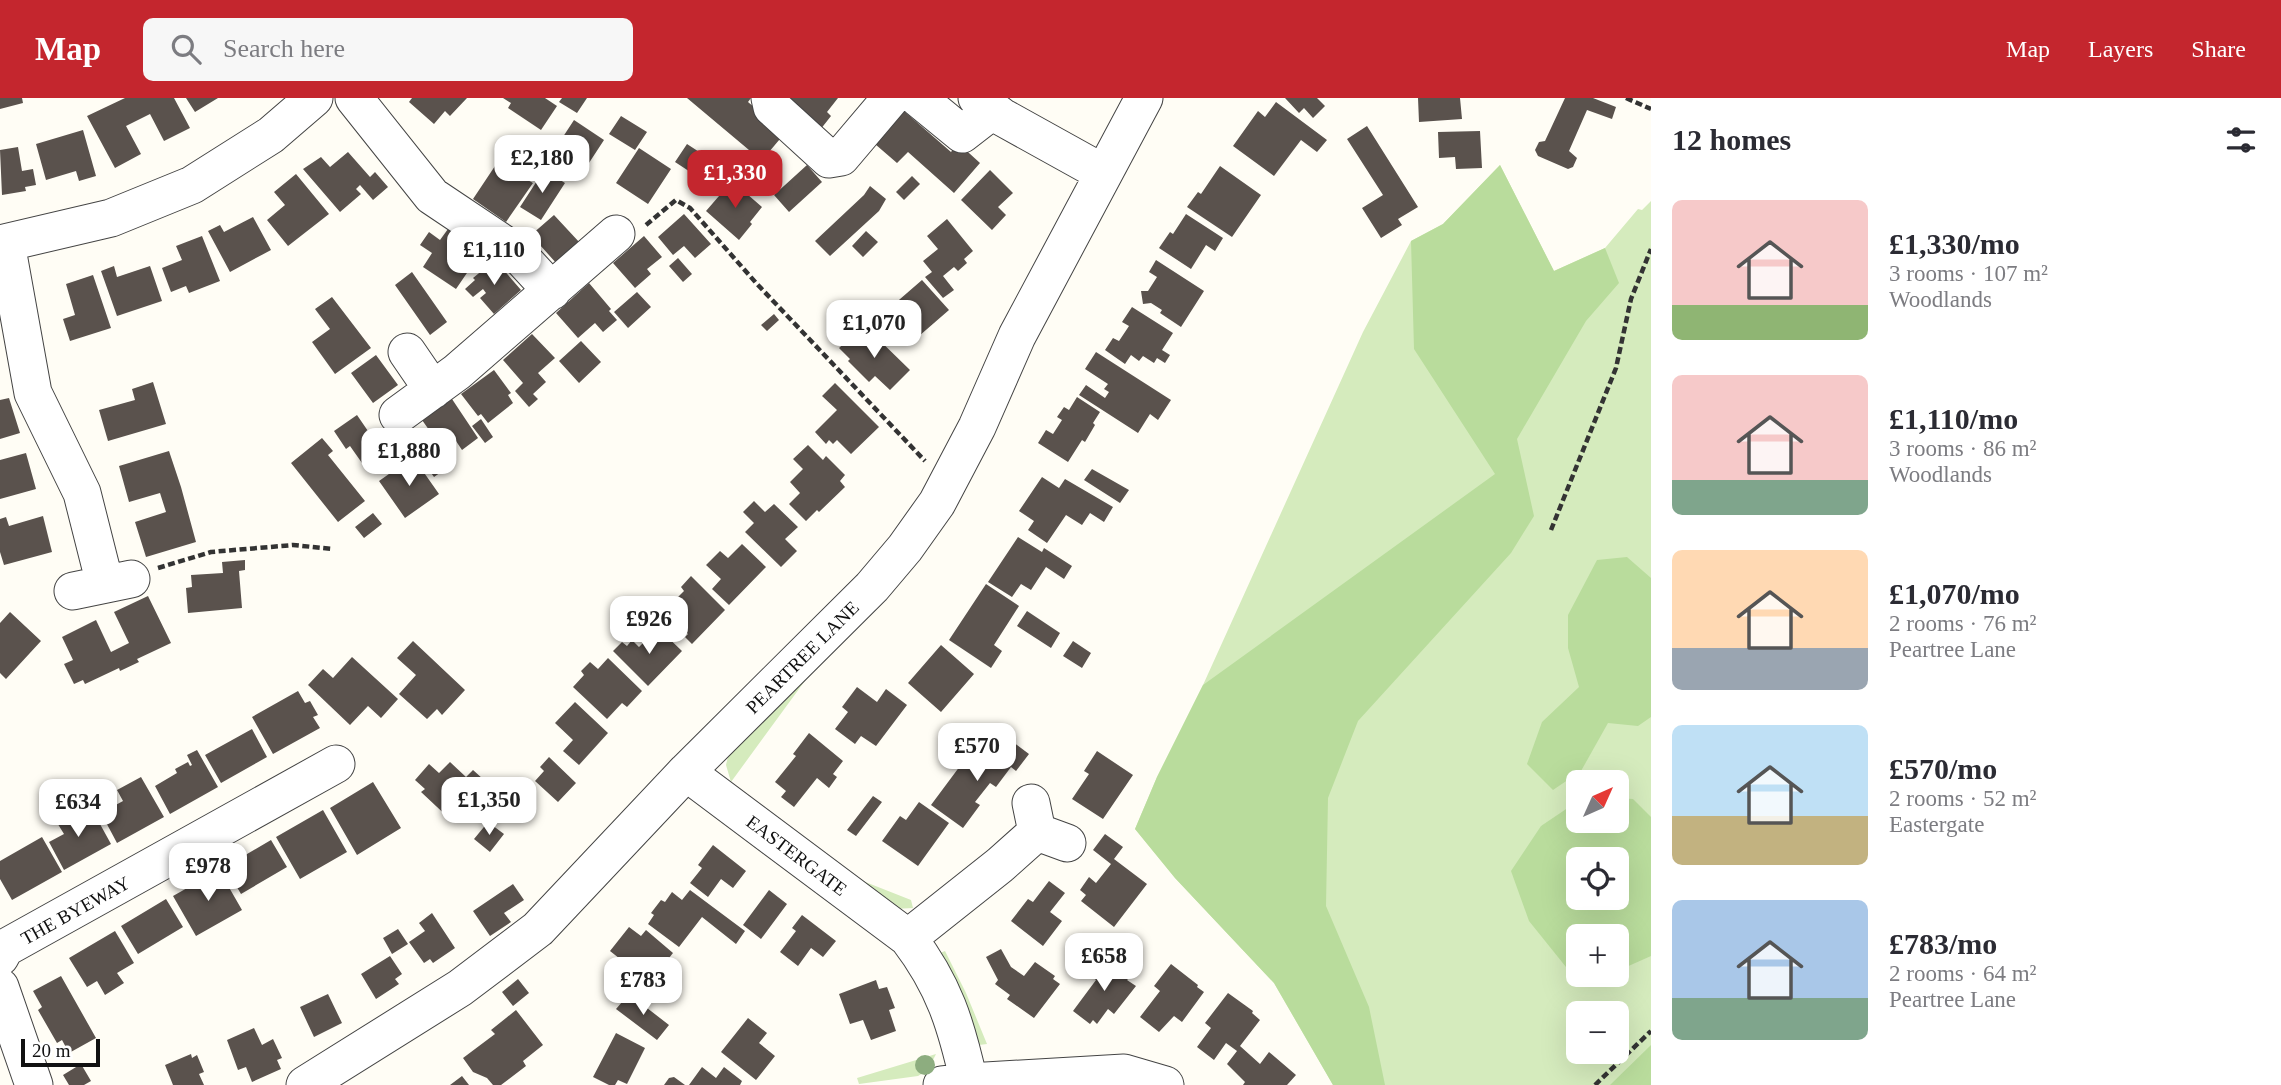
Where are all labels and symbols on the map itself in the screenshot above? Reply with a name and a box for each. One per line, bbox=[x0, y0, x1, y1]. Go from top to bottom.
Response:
pin: £2,180 bbox=[485, 136, 599, 195]
pin: £1,330 bbox=[678, 150, 792, 210]
pin: £1,110 bbox=[437, 228, 551, 287]
pin: £1,070 bbox=[817, 300, 931, 360]
pin: £1,880 bbox=[352, 428, 466, 488]
pin: £926 bbox=[608, 596, 690, 656]
street label: PEARTREE LANE bbox=[742, 597, 863, 718]
pin: £570 bbox=[936, 724, 1018, 783]
north arrow bbox=[1566, 770, 1629, 833]
pin: £1,350 bbox=[432, 778, 546, 837]
pin: £634 bbox=[37, 780, 119, 839]
street label: EASTERGATE bbox=[742, 811, 851, 900]
pin: £978 bbox=[167, 844, 249, 903]
street label: THE BYEWAY bbox=[17, 872, 134, 949]
pin: £658 bbox=[1063, 934, 1145, 993]
pin: £783 bbox=[602, 958, 684, 1017]
scale bar bbox=[21, 1036, 100, 1068]

